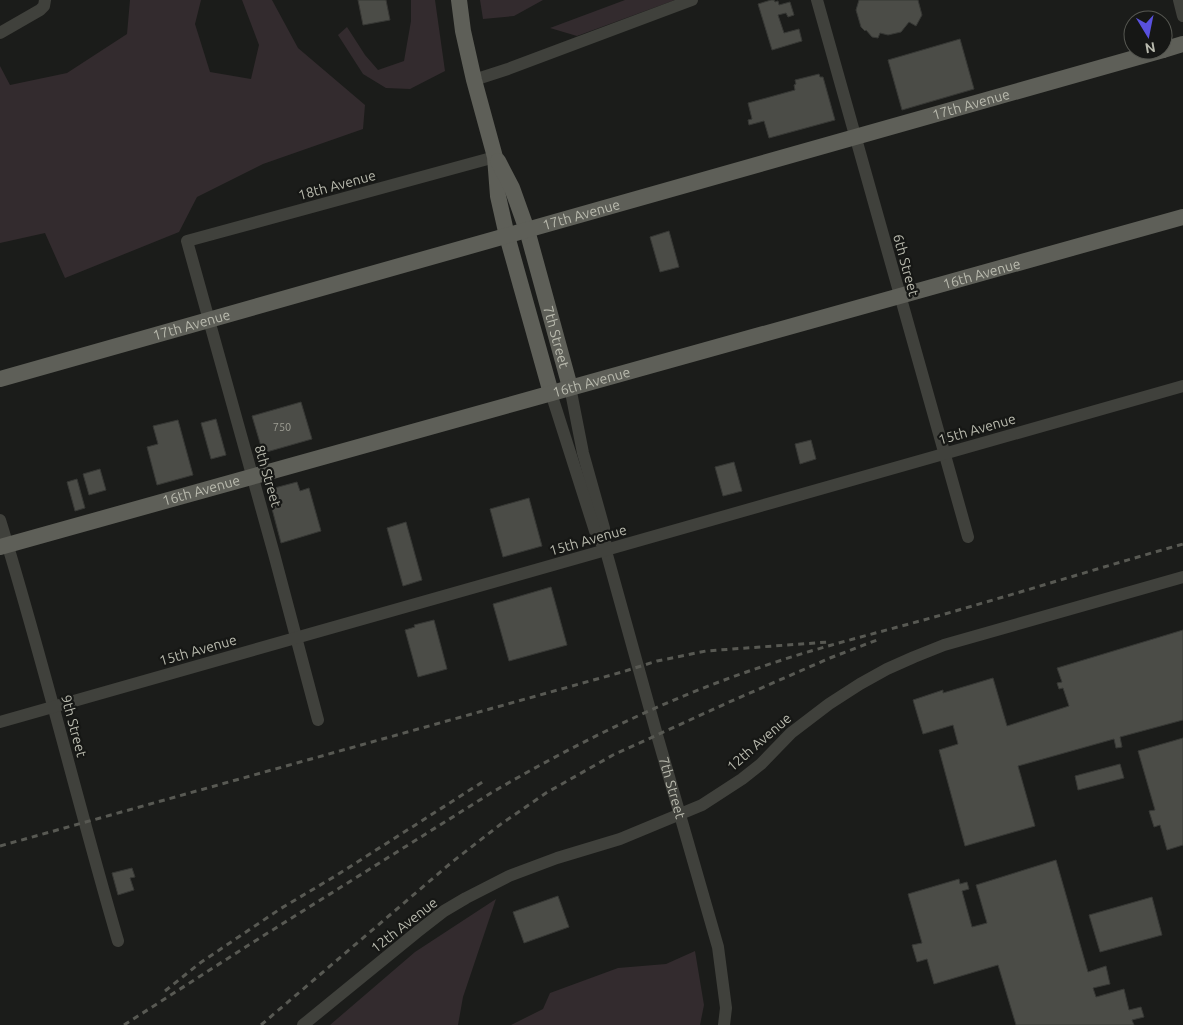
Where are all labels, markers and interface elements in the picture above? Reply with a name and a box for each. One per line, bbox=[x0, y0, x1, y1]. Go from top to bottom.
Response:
north arrow bbox=[1123, 10, 1173, 60]
text: N bbox=[1144, 39, 1157, 57]
street label: 17th Avenue bbox=[930, 86, 1011, 123]
street label: 18th Avenue bbox=[296, 167, 378, 203]
street label: 17th Avenue bbox=[541, 196, 622, 233]
street label: 6th Street bbox=[890, 232, 922, 298]
street label: 16th Avenue bbox=[941, 255, 1022, 292]
street label: 7th Street bbox=[540, 304, 573, 370]
street label: 17th Avenue bbox=[151, 306, 232, 343]
street label: 16th Avenue bbox=[551, 364, 632, 400]
street label: 15th Avenue bbox=[937, 410, 1017, 448]
house number: 750 bbox=[273, 421, 291, 433]
street label: 8th Street bbox=[252, 443, 285, 509]
street label: 16th Avenue bbox=[161, 472, 242, 509]
street label: 15th Avenue bbox=[548, 521, 628, 559]
street label: 15th Avenue bbox=[158, 631, 238, 669]
street label: 9th Street bbox=[58, 693, 90, 759]
street label: 12th Avenue bbox=[724, 710, 794, 774]
street label: 7th Street bbox=[656, 755, 689, 821]
street label: 12th Avenue bbox=[368, 894, 440, 956]

